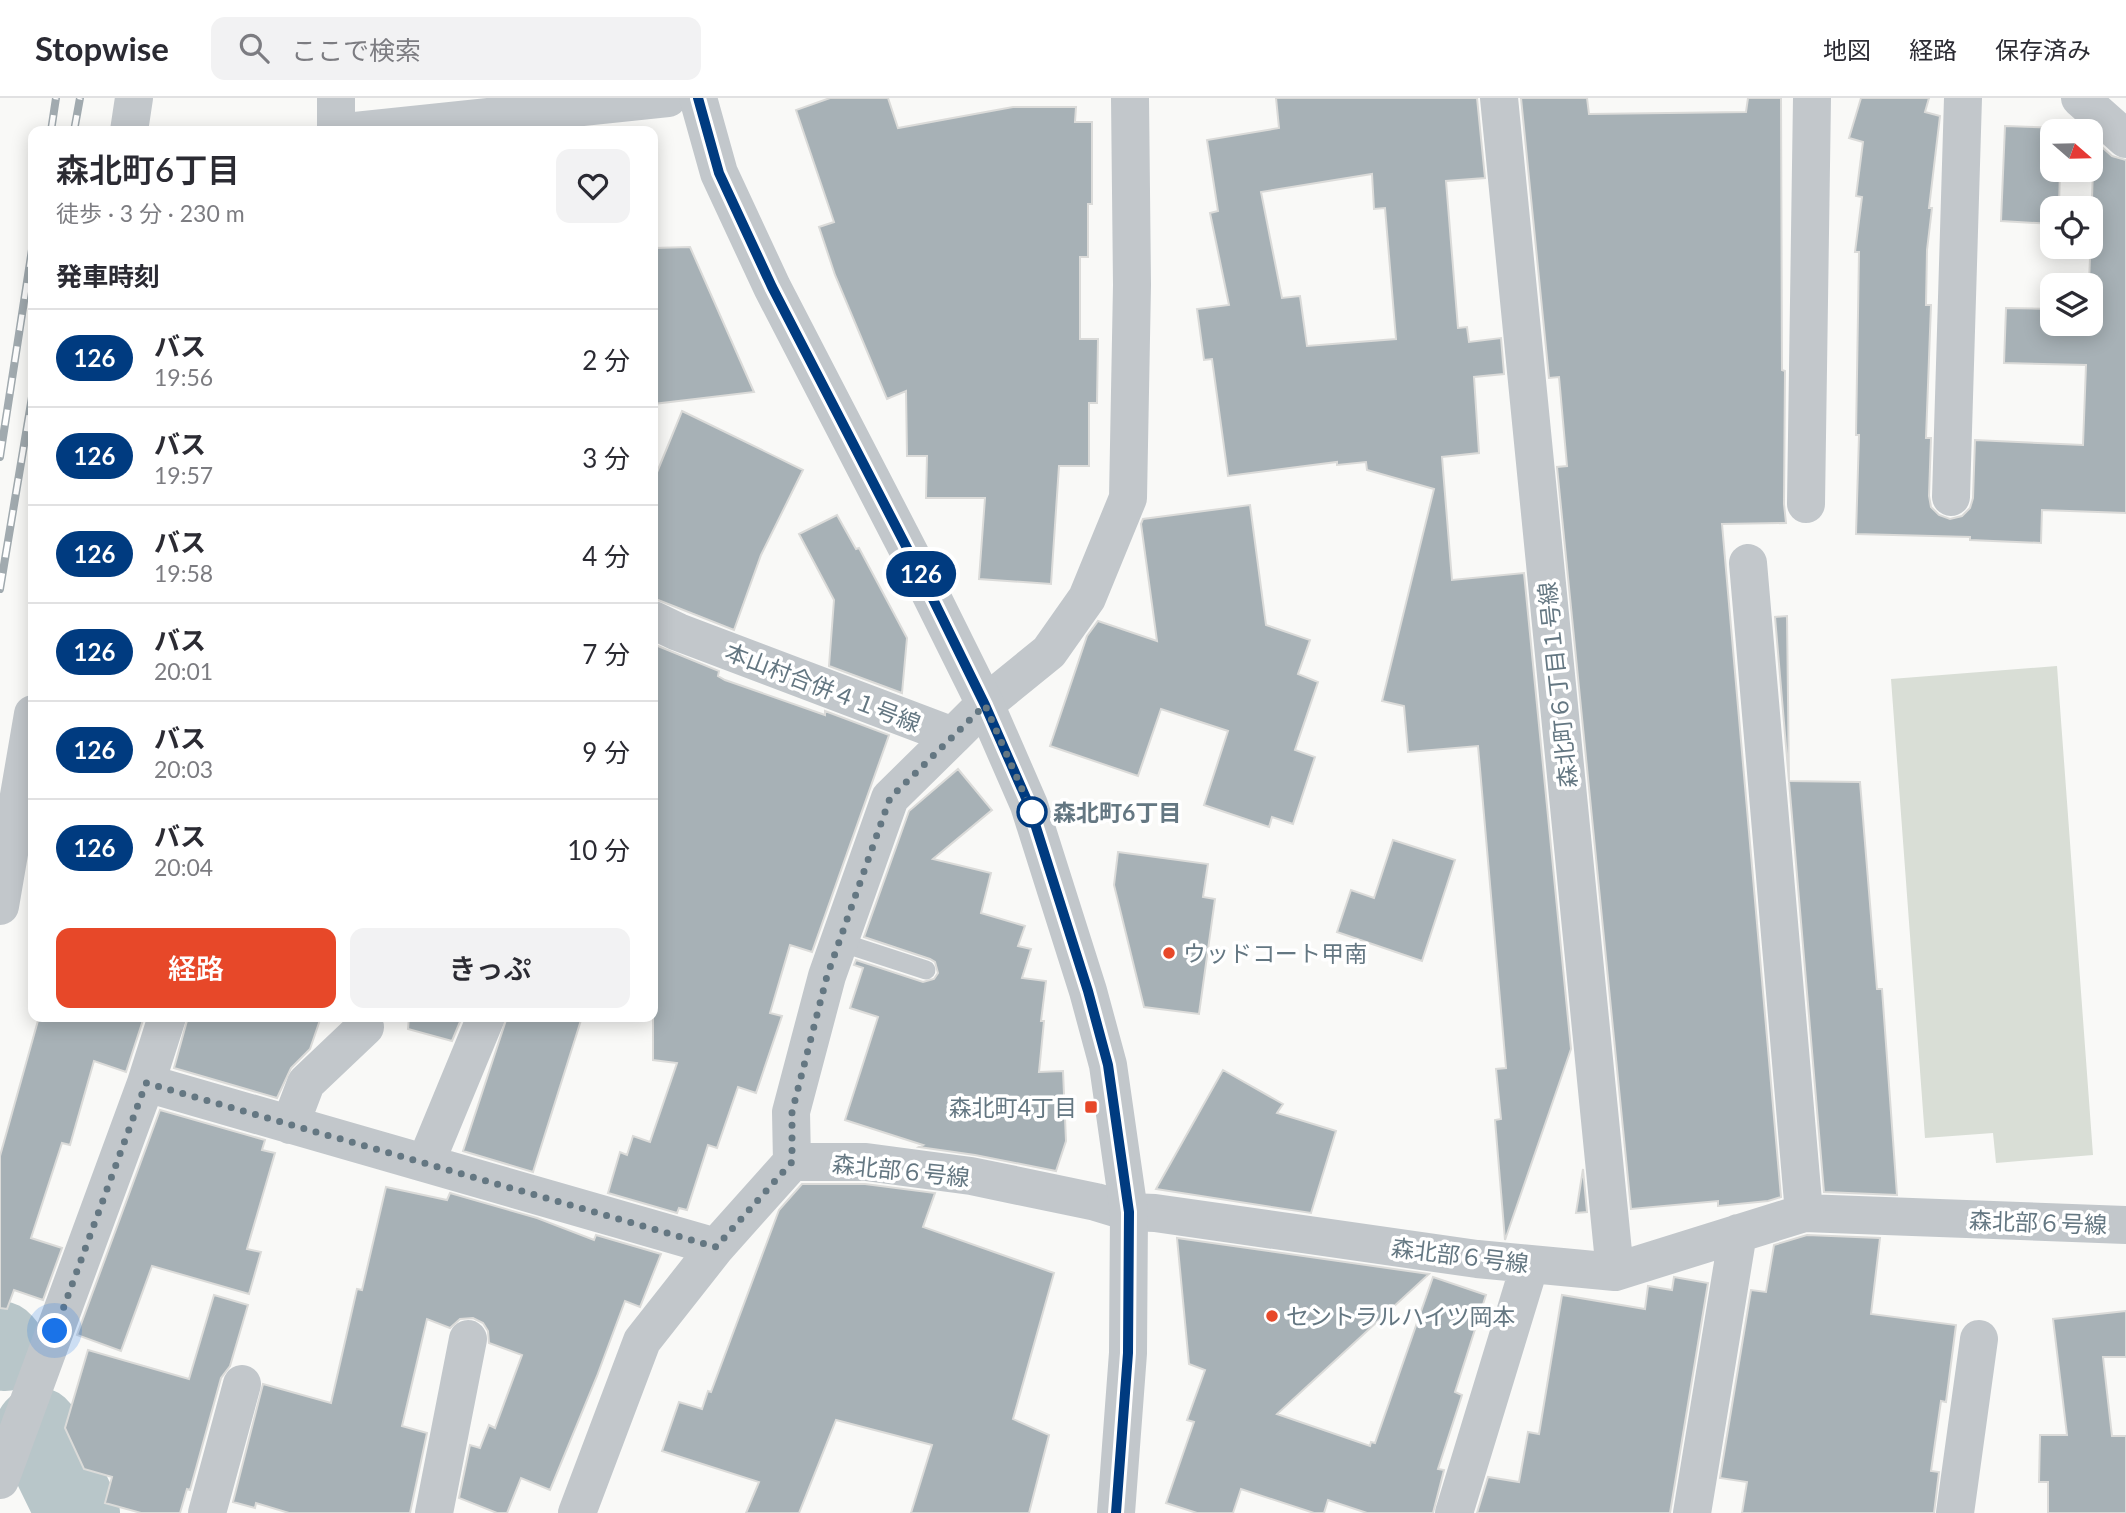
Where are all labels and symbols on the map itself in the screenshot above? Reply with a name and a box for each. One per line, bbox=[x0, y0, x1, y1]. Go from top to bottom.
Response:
north arrow bbox=[2040, 119, 2104, 182]
line badge: 126 bbox=[881, 551, 961, 597]
street label: 森北町６丁目１号線 bbox=[1532, 581, 1582, 789]
street label: 本山村合併４１号線 bbox=[721, 637, 925, 737]
marker: 森北町6丁目 bbox=[1017, 797, 1047, 827]
place label: 森北町6丁目 bbox=[1053, 798, 1181, 826]
place label: ウッドコート甲南 bbox=[1183, 939, 1367, 967]
marker: ウッドコート甲南 bbox=[1161, 945, 1177, 961]
place label: 森北町4丁目 bbox=[949, 1093, 1077, 1121]
marker: 森北町4丁目 bbox=[1083, 1099, 1099, 1115]
street label: 森北部６号線 bbox=[831, 1149, 971, 1191]
street label: 森北部６号線 bbox=[1969, 1206, 2107, 1238]
street label: 森北部６号線 bbox=[1390, 1233, 1530, 1277]
place label: セントラルハイツ岡本 bbox=[1286, 1302, 1516, 1330]
marker: セントラルハイツ岡本 bbox=[1264, 1308, 1280, 1324]
your location bbox=[37, 1313, 72, 1348]

